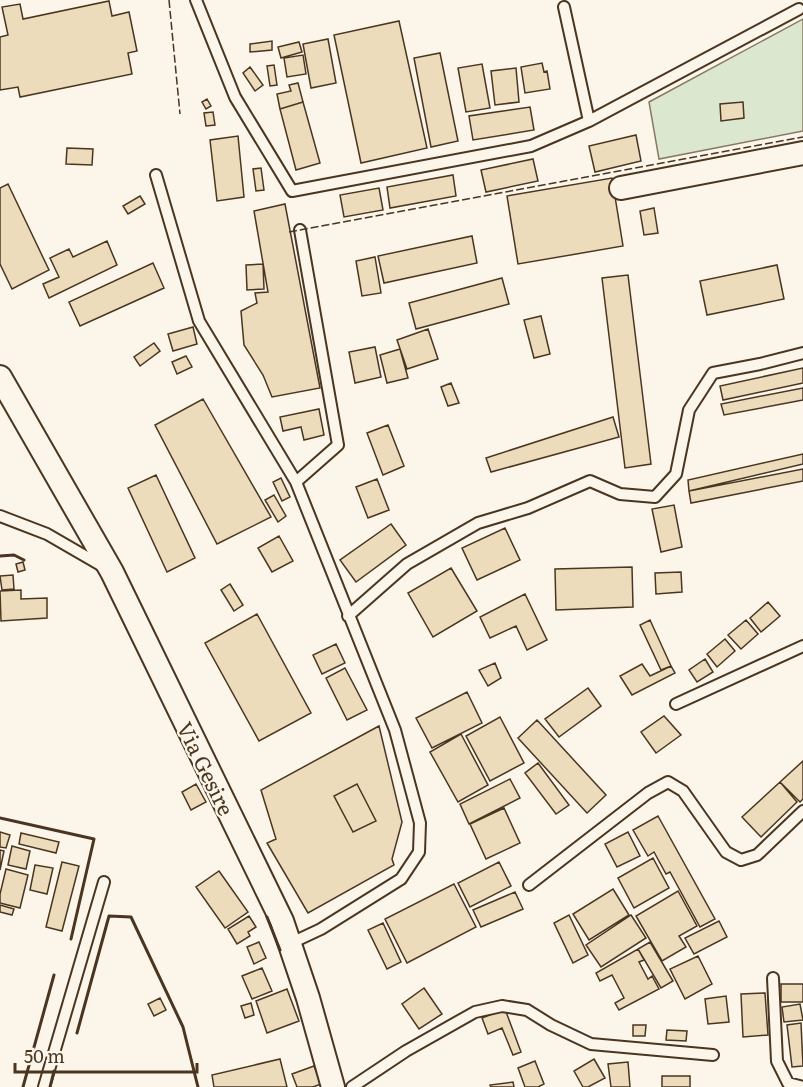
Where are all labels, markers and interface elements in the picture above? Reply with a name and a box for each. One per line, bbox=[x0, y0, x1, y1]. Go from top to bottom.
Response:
street label: Via Gesire bbox=[171, 716, 243, 820]
scale bar bbox=[15, 1036, 196, 1074]
text: 50 m bbox=[24, 1042, 65, 1069]

